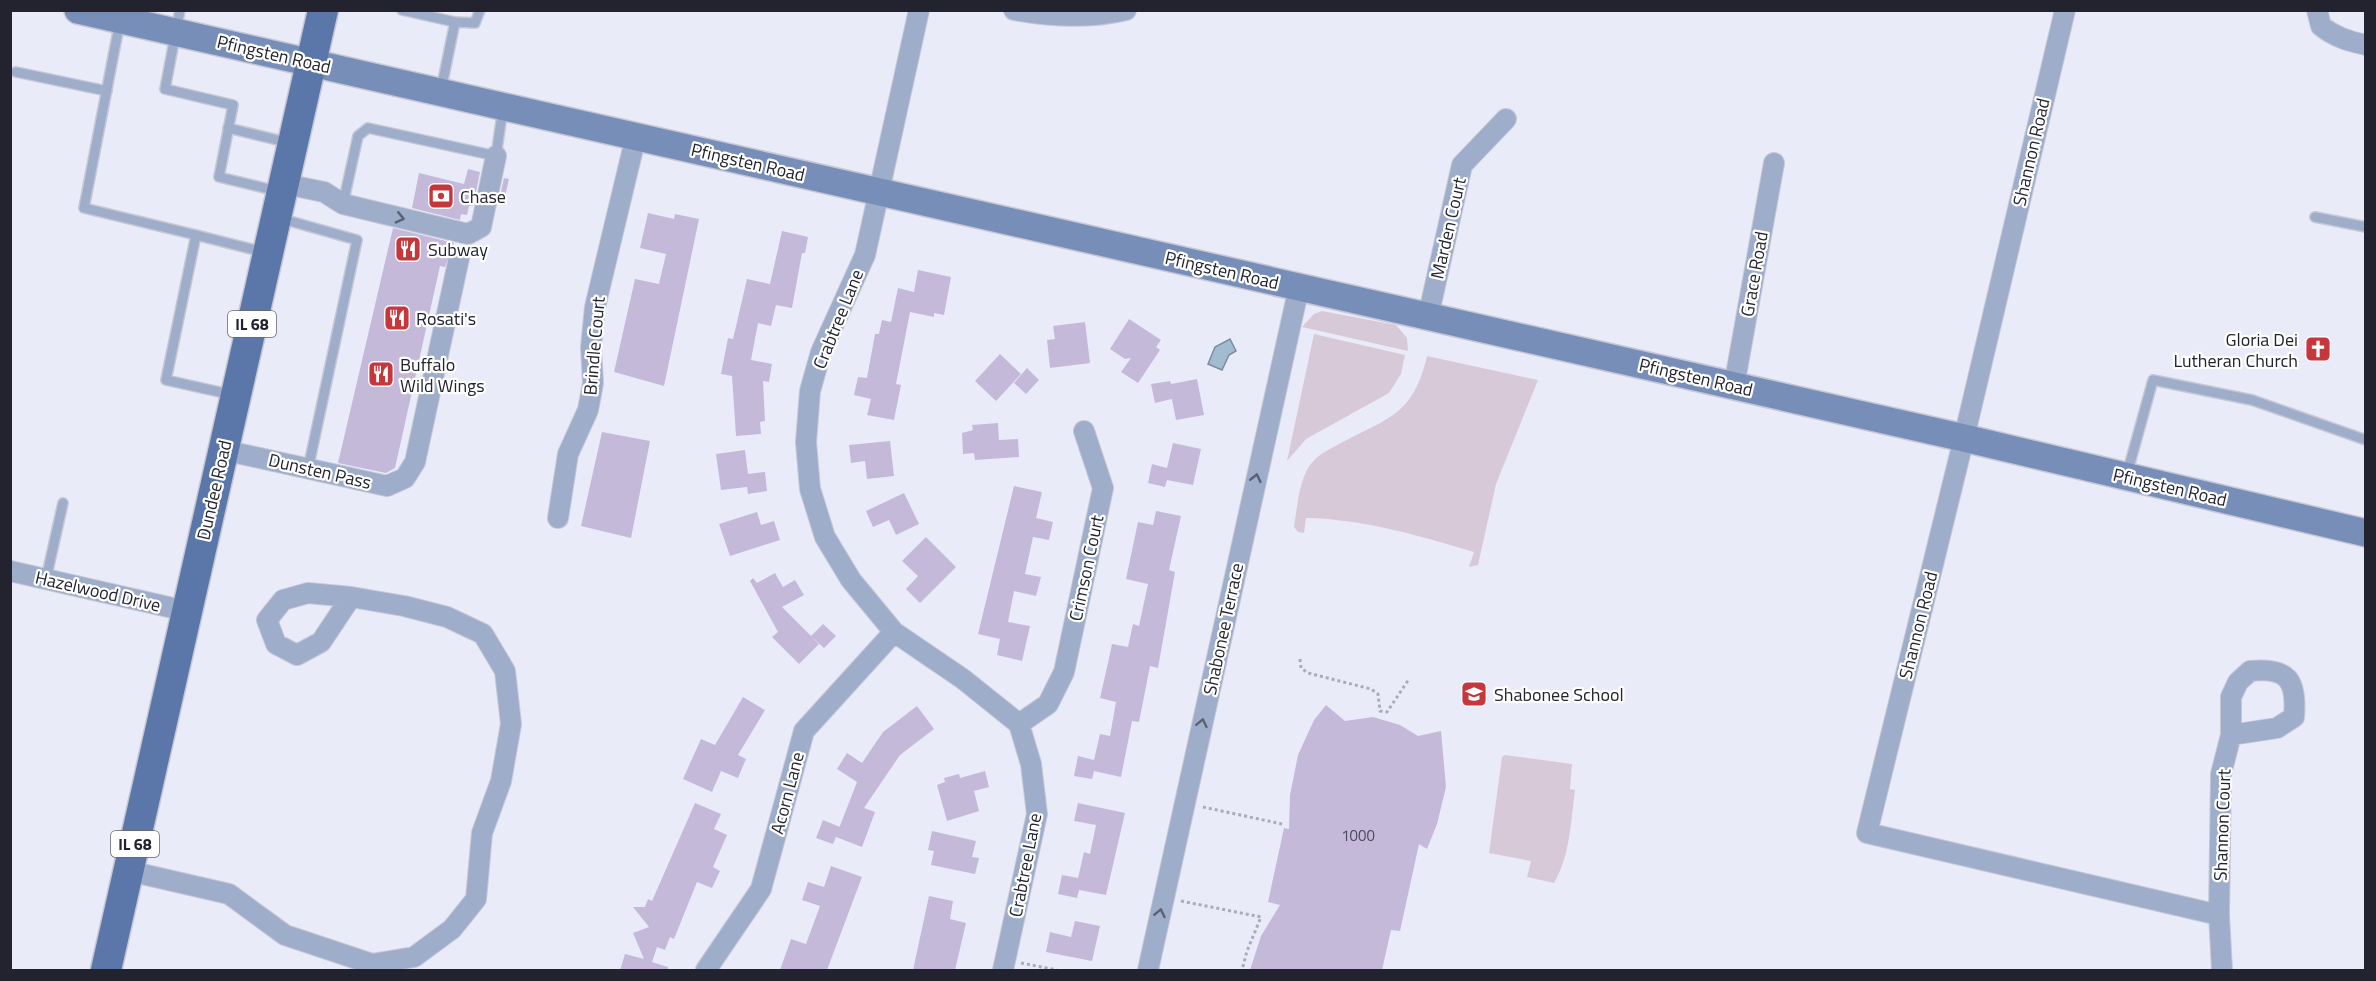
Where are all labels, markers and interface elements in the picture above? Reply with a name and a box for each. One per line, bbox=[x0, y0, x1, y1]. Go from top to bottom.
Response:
street label: Pfingsten Road bbox=[215, 28, 333, 80]
street label: Shannon Road bbox=[2005, 95, 2057, 209]
street label: Pfingsten Road bbox=[689, 136, 807, 188]
street label: Marden Court bbox=[1423, 174, 1473, 282]
bank icon: Chase bbox=[426, 181, 456, 211]
place label: Chase bbox=[460, 183, 506, 210]
one-way arrow bbox=[395, 210, 405, 223]
street label: Grace Road bbox=[1733, 229, 1775, 319]
restaurant icon: Subway bbox=[393, 234, 423, 264]
place label: Subway bbox=[428, 236, 488, 263]
street label: Pfingsten Road bbox=[1163, 244, 1281, 296]
street label: Crabtree Lane bbox=[806, 265, 870, 373]
street label: Brindle Court bbox=[576, 295, 612, 396]
restaurant icon: Rosati's bbox=[382, 303, 412, 333]
place label: Rosati's bbox=[416, 305, 476, 332]
road number: IL 68 bbox=[228, 311, 276, 337]
place label: Gloria Dei Lutheran Church bbox=[2173, 326, 2298, 374]
church icon: Gloria Dei Lutheran Church bbox=[2303, 334, 2333, 364]
place label: Buffalo Wild Wings bbox=[400, 351, 485, 399]
street label: Pfingsten Road bbox=[1637, 351, 1755, 403]
restaurant icon: Buffalo Wild Wings bbox=[366, 359, 396, 389]
street label: Dundee Road bbox=[189, 438, 239, 542]
street label: Dunsten Pass bbox=[266, 446, 374, 496]
street label: Pfingsten Road bbox=[2111, 461, 2229, 513]
one-way arrow bbox=[1249, 474, 1262, 484]
street label: Crimson Court bbox=[1062, 512, 1111, 623]
street label: Shabonee Terrace bbox=[1196, 560, 1250, 698]
street label: Hazelwood Drive bbox=[33, 563, 163, 619]
street label: Shannon Road bbox=[1892, 568, 1944, 682]
school or university icon: Shabonee School bbox=[1459, 679, 1489, 709]
place label: Shabonee School bbox=[1494, 681, 1624, 708]
one-way arrow bbox=[1195, 718, 1208, 728]
street label: Acorn Lane bbox=[763, 749, 811, 837]
street label: Shannon Court bbox=[2207, 768, 2237, 881]
street label: Crabtree Lane bbox=[1002, 811, 1048, 919]
house number: 1000 bbox=[1341, 824, 1375, 847]
road number: IL 68 bbox=[111, 831, 159, 857]
one-way arrow bbox=[1153, 909, 1166, 919]

